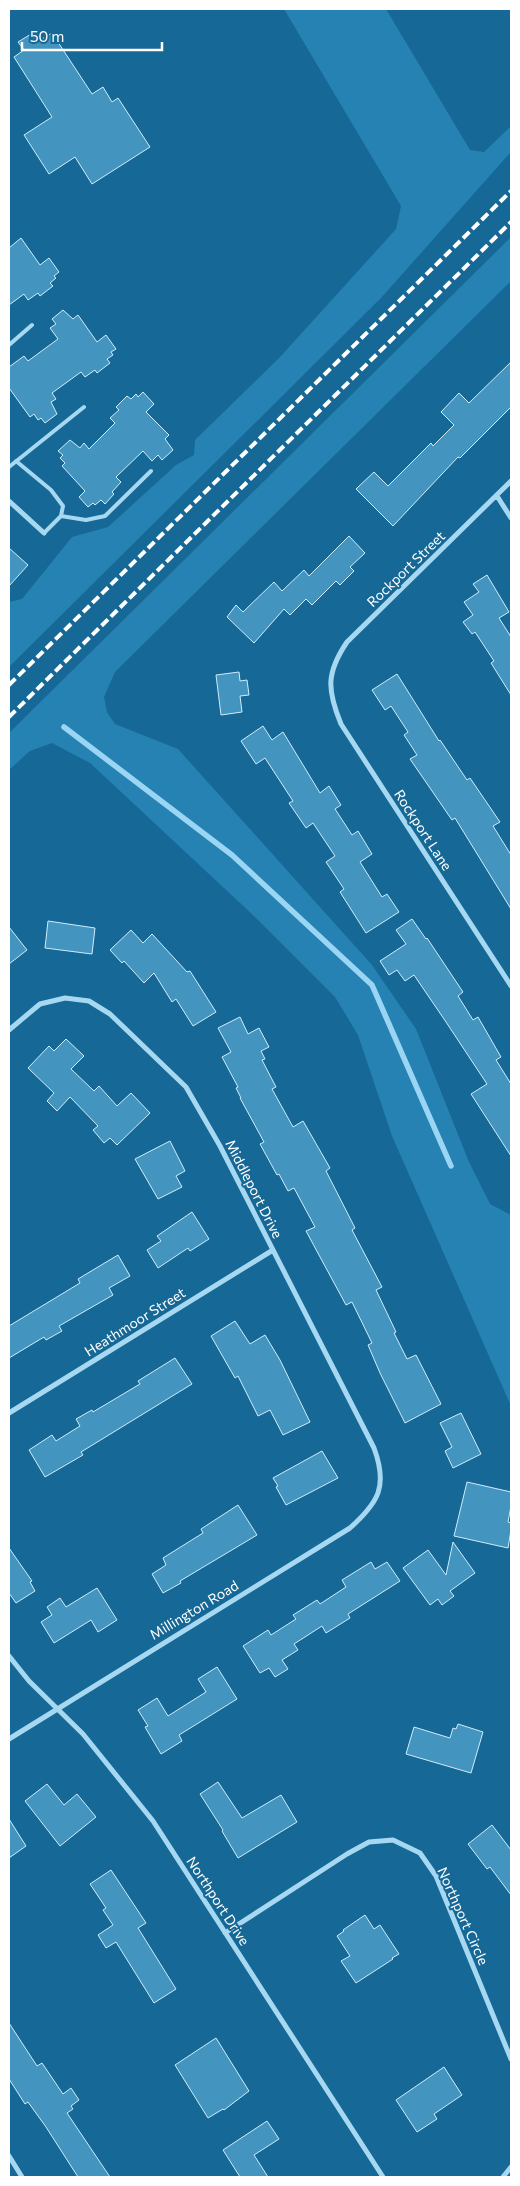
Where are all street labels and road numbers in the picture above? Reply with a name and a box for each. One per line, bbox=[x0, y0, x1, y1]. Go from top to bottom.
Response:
street label: Rockport Street bbox=[363, 527, 448, 610]
street label: Rockport Lane bbox=[391, 786, 456, 873]
street label: Middleport Drive bbox=[222, 1137, 287, 1241]
street label: Heathmoor Street bbox=[81, 1284, 189, 1359]
street label: Millington Road bbox=[146, 1576, 241, 1643]
street label: Northport Drive bbox=[183, 1853, 254, 1948]
street label: Northport Circle bbox=[434, 1864, 493, 1967]

